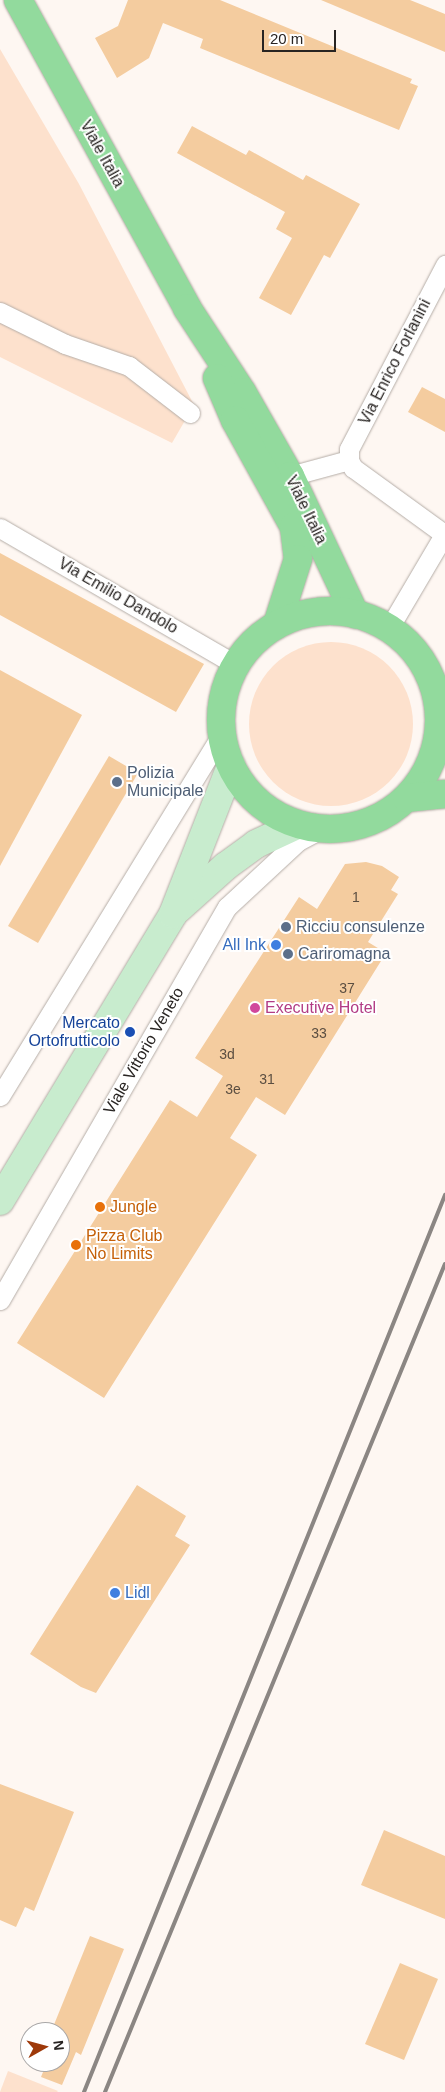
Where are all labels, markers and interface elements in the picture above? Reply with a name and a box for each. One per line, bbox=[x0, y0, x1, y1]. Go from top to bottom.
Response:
scale bar bbox=[265, 20, 339, 52]
text: 20 m bbox=[270, 30, 303, 47]
street label: Viale Italia bbox=[76, 117, 128, 191]
street label: Via Enrico Forlanini bbox=[355, 296, 435, 428]
street label: Viale Italia bbox=[281, 473, 331, 547]
street label: Via Emilio Dandolo bbox=[55, 554, 181, 638]
place label: Polizia Municipale bbox=[127, 763, 203, 801]
marker: Polizia Municipale bbox=[111, 776, 123, 788]
house number: 1 bbox=[352, 889, 360, 905]
place label: Ricciu consulenze bbox=[296, 917, 425, 937]
marker: Ricciu consulenze bbox=[280, 921, 292, 933]
place label: All Ink bbox=[222, 935, 266, 955]
marker: All Ink bbox=[270, 939, 282, 951]
place label: Cariromagna bbox=[298, 944, 390, 964]
marker: Cariromagna bbox=[282, 948, 294, 960]
house number: 37 bbox=[339, 980, 355, 996]
street label: Viale Vittorio Veneto bbox=[100, 984, 188, 1118]
place label: Executive Hotel bbox=[265, 998, 376, 1018]
marker: Executive Hotel bbox=[249, 1002, 261, 1014]
place label: Mercato Ortofrutticolo bbox=[28, 1013, 120, 1051]
house number: 33 bbox=[311, 1025, 327, 1041]
marker: Mercato Ortofrutticolo bbox=[124, 1026, 136, 1038]
house number: 3d bbox=[219, 1046, 235, 1062]
house number: 31 bbox=[259, 1071, 275, 1087]
house number: 3e bbox=[225, 1081, 241, 1097]
place label: Jungle bbox=[110, 1197, 157, 1217]
marker: Jungle bbox=[94, 1201, 106, 1213]
place label: Pizza Club No Limits bbox=[86, 1226, 162, 1264]
marker: Pizza Club No Limits bbox=[70, 1239, 82, 1251]
place label: Lidl bbox=[125, 1583, 150, 1603]
marker: Lidl bbox=[109, 1587, 121, 1599]
north arrow bbox=[20, 2022, 70, 2072]
text: N bbox=[50, 2039, 67, 2051]

